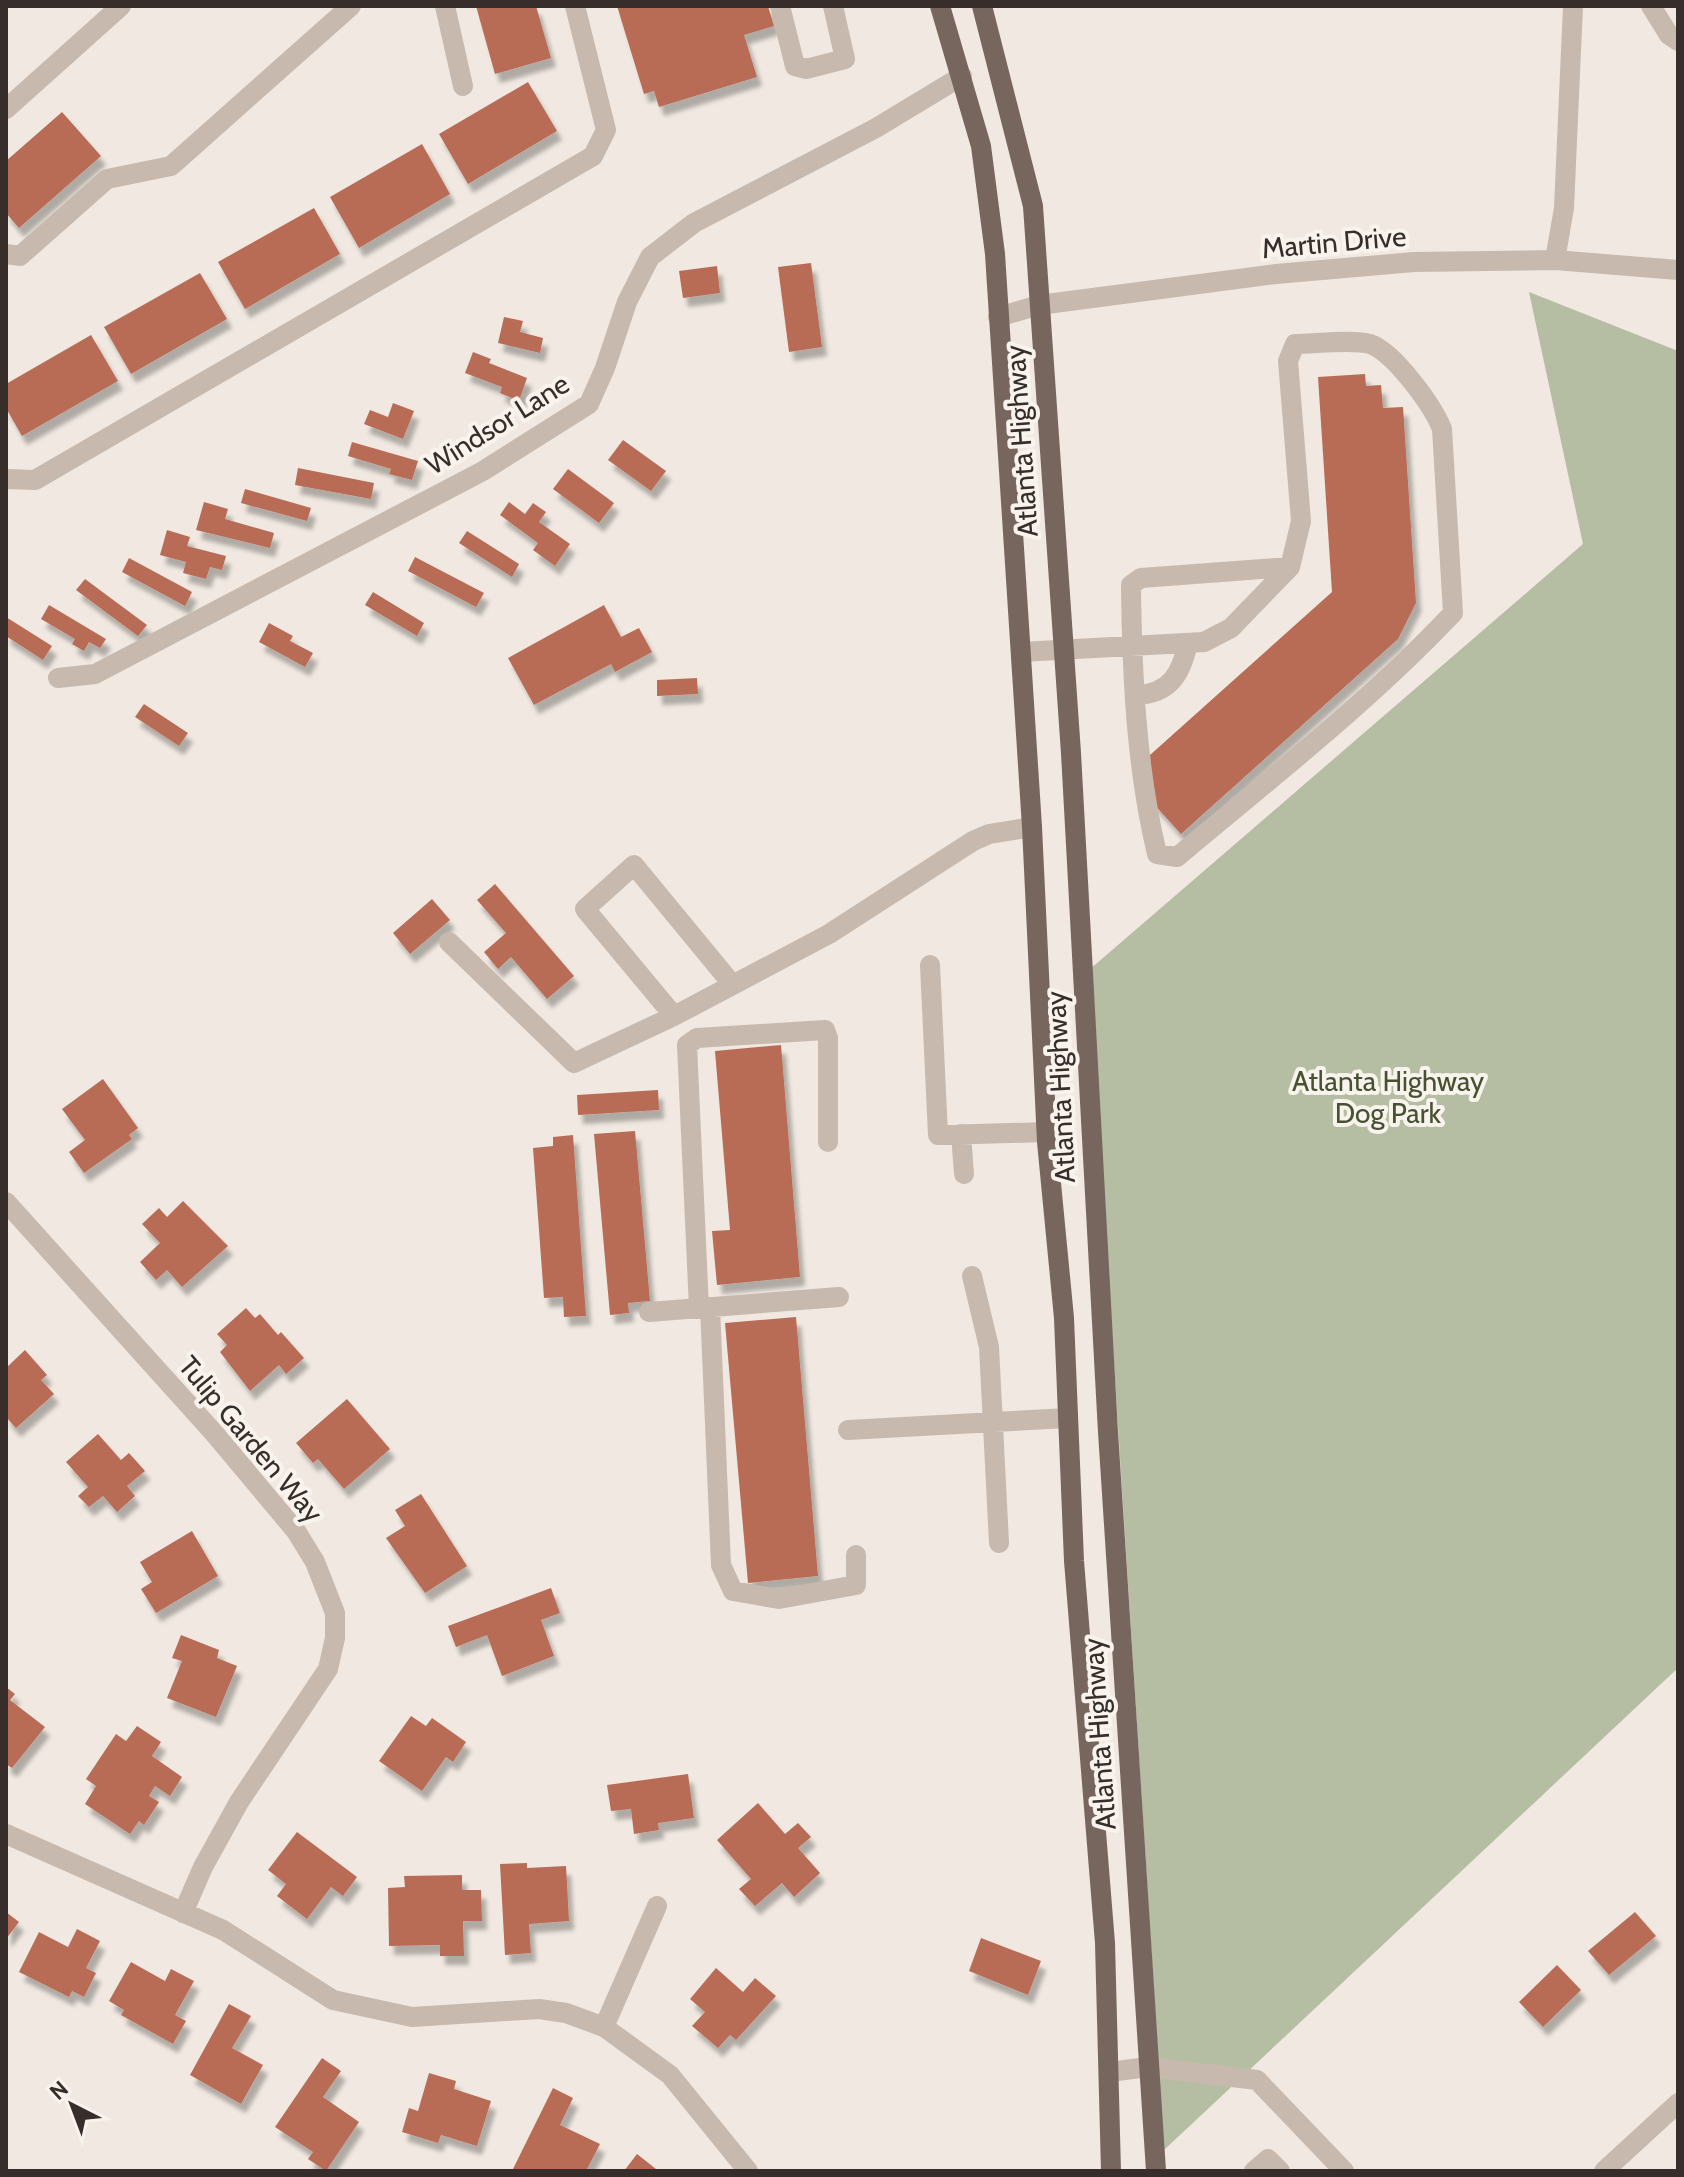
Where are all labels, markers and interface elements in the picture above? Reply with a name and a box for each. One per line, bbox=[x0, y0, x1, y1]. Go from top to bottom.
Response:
street label: Martin Drive bbox=[1260, 219, 1408, 265]
street label: Atlanta Highway bbox=[997, 344, 1045, 538]
street label: Windsor Lane bbox=[419, 366, 575, 482]
street label: Atlanta Highway bbox=[1038, 990, 1082, 1184]
park label: Atlanta Highway Dog Park bbox=[1292, 1064, 1484, 1130]
street label: Tulip Garden Way bbox=[172, 1349, 330, 1529]
street label: Atlanta Highway bbox=[1075, 1637, 1123, 1831]
north arrow bbox=[32, 2065, 112, 2145]
text: N bbox=[44, 2075, 74, 2106]

